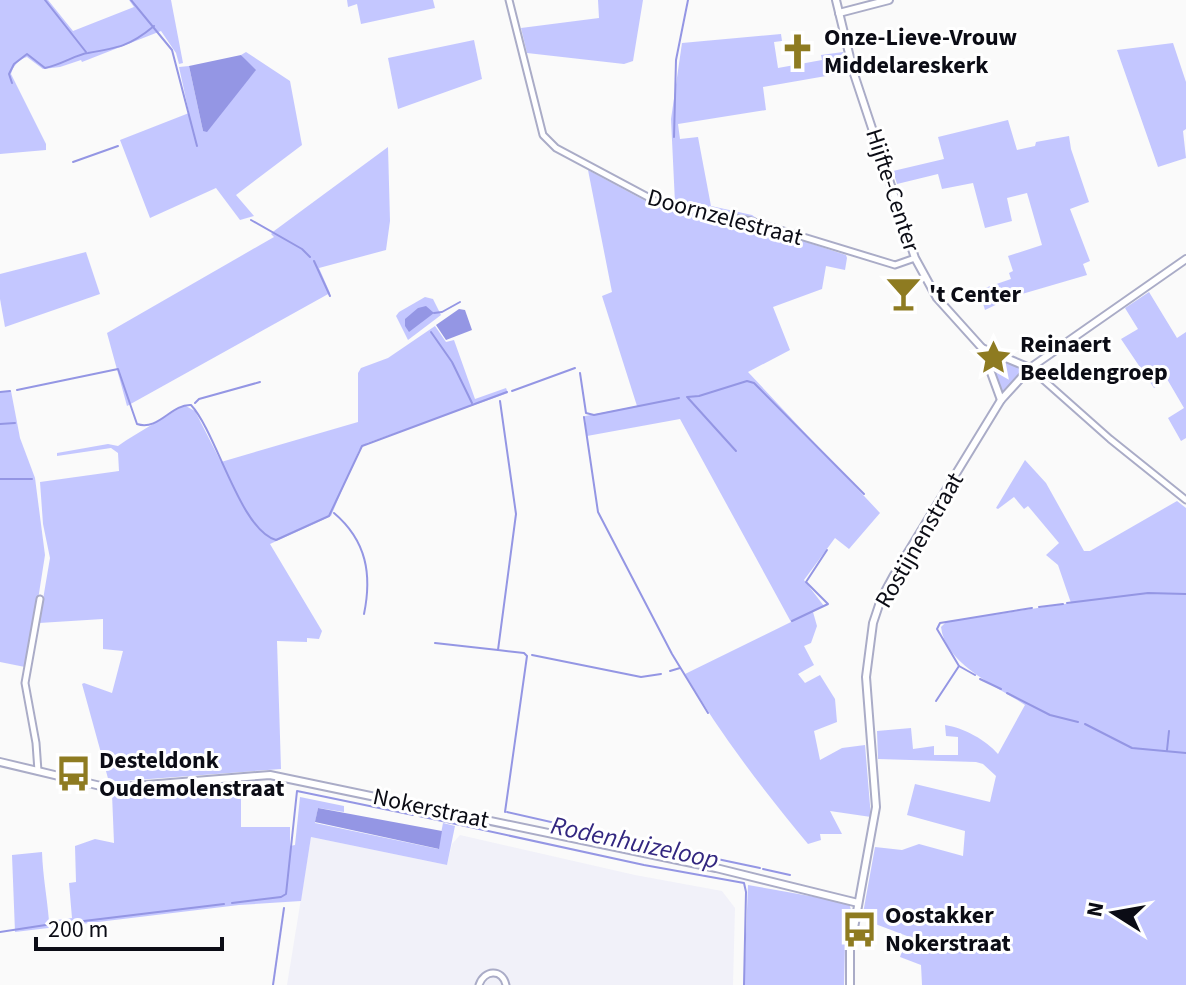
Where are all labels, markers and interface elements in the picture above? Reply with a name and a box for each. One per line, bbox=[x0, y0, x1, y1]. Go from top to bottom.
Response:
place label: Onze-Lieve-Vrouw Middelareskerk bbox=[824, 20, 1018, 83]
church icon: Onze-Lieve-Vrouw Middelareskerk bbox=[779, 32, 817, 70]
street label: Hijfte-Center bbox=[856, 124, 929, 257]
street label: Doornzelestraat bbox=[643, 180, 806, 255]
bar icon: 't Center bbox=[884, 275, 922, 313]
place label: 't Center bbox=[929, 277, 1022, 312]
place label: Reinaert Beeldengroep bbox=[1020, 327, 1168, 390]
place icon: Reinaert Beeldengroep bbox=[975, 339, 1013, 377]
street label: Rostijnenstraat bbox=[866, 466, 972, 615]
place label: Desteldonk Oudemolenstraat bbox=[99, 743, 284, 806]
bus stop icon: Desteldonk Oudemolenstraat bbox=[54, 755, 92, 793]
street label: Nokerstraat bbox=[370, 779, 492, 838]
water label: Rodenhuizeloop bbox=[547, 807, 722, 878]
north arrow bbox=[1074, 873, 1154, 953]
place label: Oostakker Nokerstraat bbox=[885, 898, 1011, 961]
text: N bbox=[1078, 899, 1112, 920]
scale bar bbox=[36, 901, 222, 951]
bus stop icon: Oostakker Nokerstraat bbox=[840, 910, 878, 948]
text: 200 m bbox=[48, 912, 108, 947]

